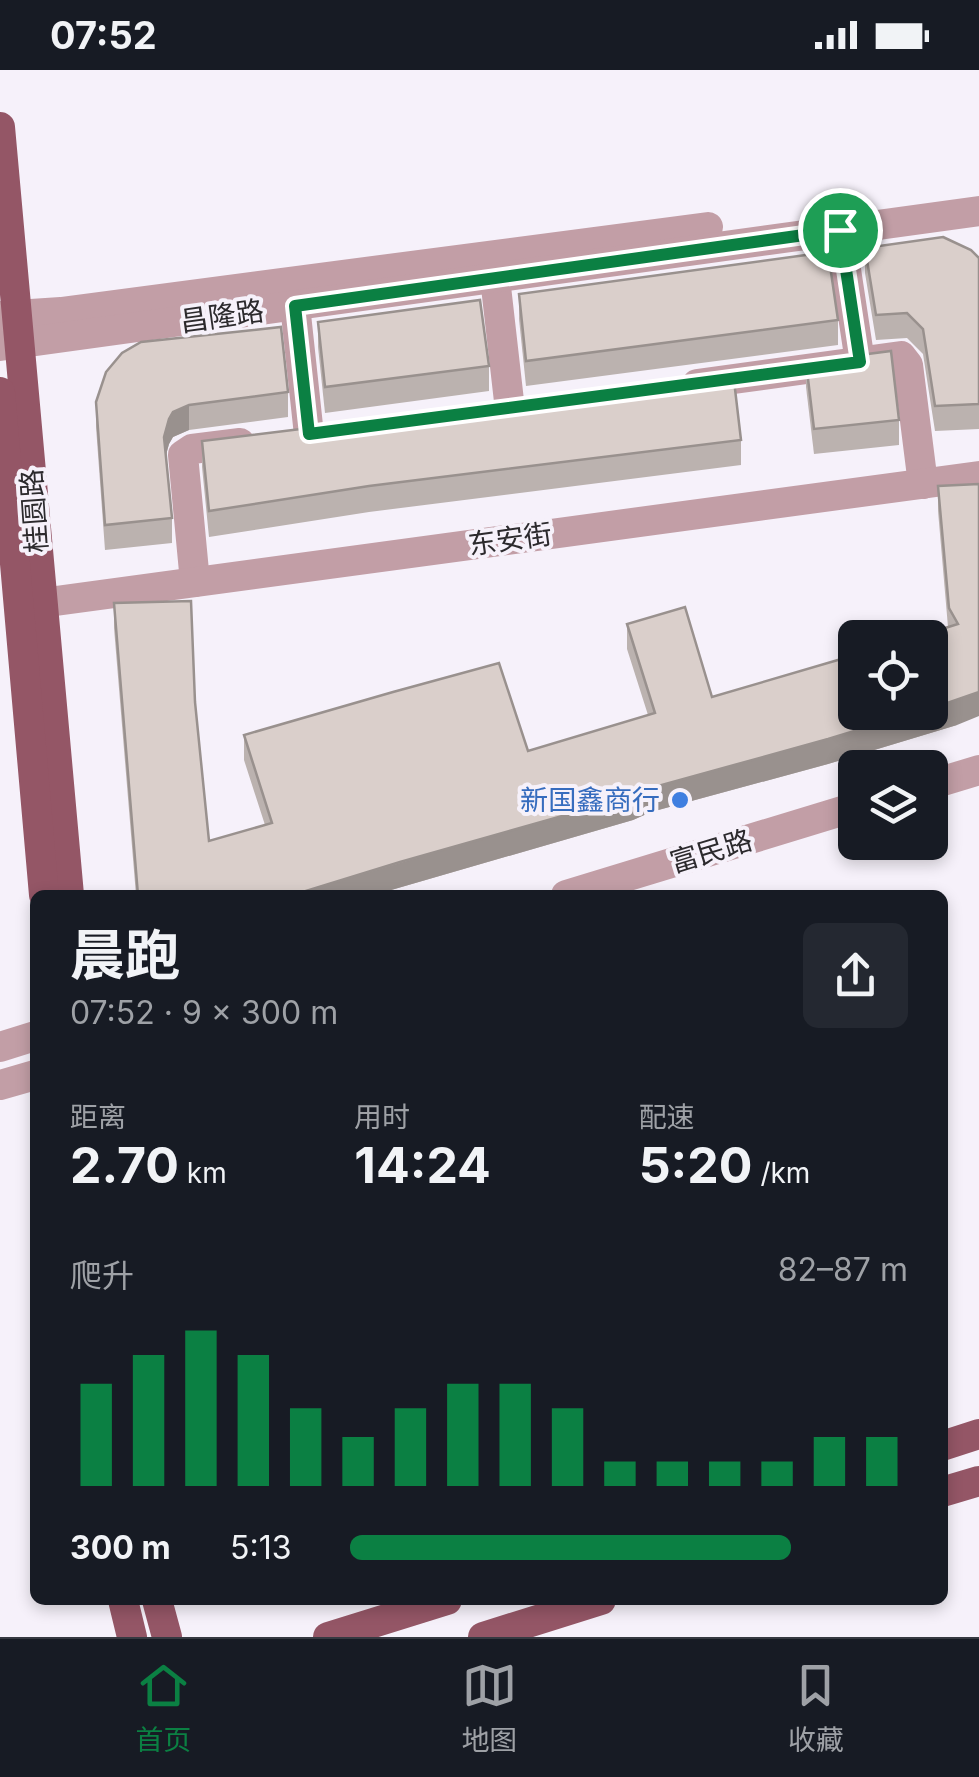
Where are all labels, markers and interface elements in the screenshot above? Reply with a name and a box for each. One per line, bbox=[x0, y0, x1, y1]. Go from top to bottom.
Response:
text: 07:52 bbox=[50, 12, 157, 58]
pin bbox=[798, 188, 883, 273]
icon: arrive bbox=[813, 203, 868, 258]
street label: 昌隆路 bbox=[178, 293, 266, 339]
street label: 桂圆路 bbox=[14, 468, 54, 554]
street label: 东安街 bbox=[466, 516, 554, 562]
map controls bbox=[838, 620, 948, 860]
button: locate bbox=[838, 620, 948, 730]
button: layers bbox=[838, 750, 948, 860]
place label: 新国鑫商行 bbox=[520, 783, 660, 817]
marker: 新国鑫商行 bbox=[669, 789, 691, 811]
street label: 富民路 bbox=[666, 822, 756, 880]
text: 晨跑 bbox=[70, 922, 180, 988]
button: share bbox=[803, 923, 908, 1028]
text: 07:52 · 9 × 300 m bbox=[70, 993, 338, 1032]
text: 距离 bbox=[70, 1100, 126, 1134]
text: 用时 bbox=[354, 1100, 410, 1134]
text: 配速 bbox=[639, 1100, 695, 1134]
text: 2.70 bbox=[70, 1135, 179, 1195]
text: 14:24 bbox=[354, 1135, 491, 1195]
text: 5:20 bbox=[639, 1135, 753, 1195]
text: km bbox=[179, 1156, 227, 1190]
text: /km bbox=[753, 1156, 810, 1190]
text: 82–87 m bbox=[778, 1250, 908, 1289]
text: 爬升 bbox=[70, 1256, 134, 1295]
text: 300 m bbox=[70, 1528, 171, 1567]
text: 5:13 bbox=[230, 1528, 291, 1567]
tab: 首页 bbox=[135, 1658, 191, 1758]
tab: 地图 bbox=[461, 1658, 518, 1758]
tab: 收藏 bbox=[788, 1658, 844, 1758]

